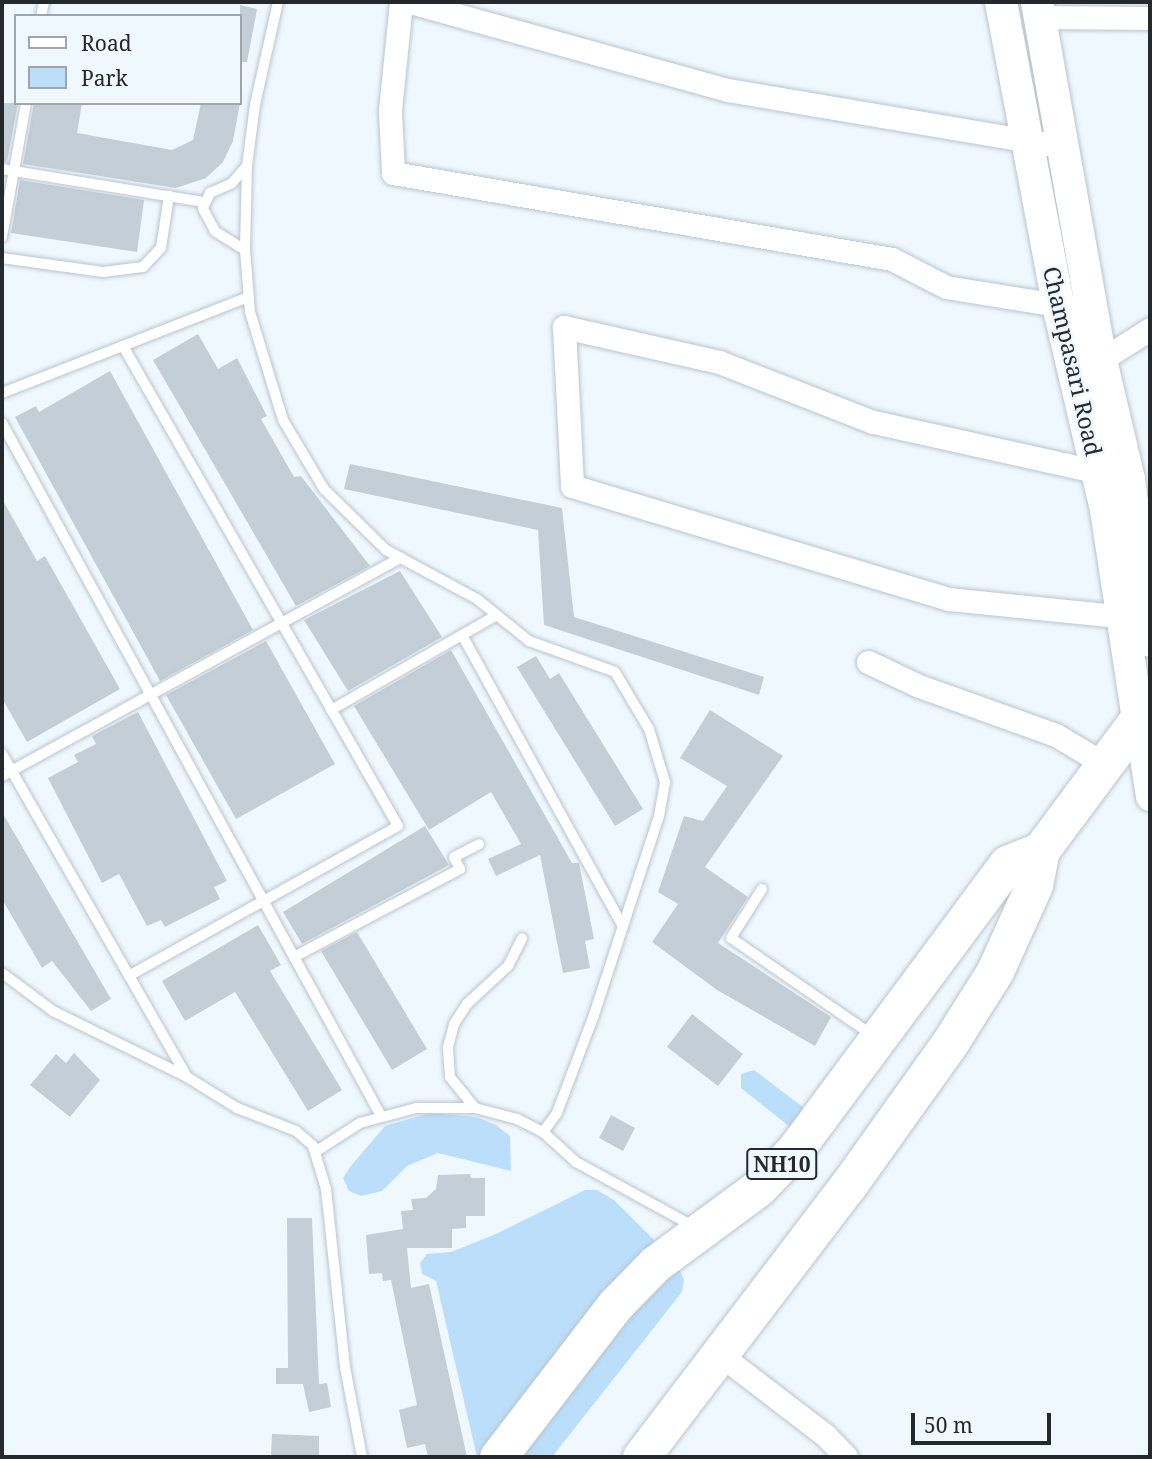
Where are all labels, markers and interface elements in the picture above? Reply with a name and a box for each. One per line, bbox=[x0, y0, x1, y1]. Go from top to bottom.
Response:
legend bbox=[14, 14, 242, 105]
text: Road bbox=[81, 29, 132, 57]
text: Park bbox=[81, 64, 128, 92]
street label: Champasari Road bbox=[1038, 264, 1108, 458]
road number: NH10 bbox=[745, 1146, 819, 1182]
scale bar bbox=[914, 1400, 1054, 1444]
text: 50 m bbox=[924, 1411, 973, 1439]

